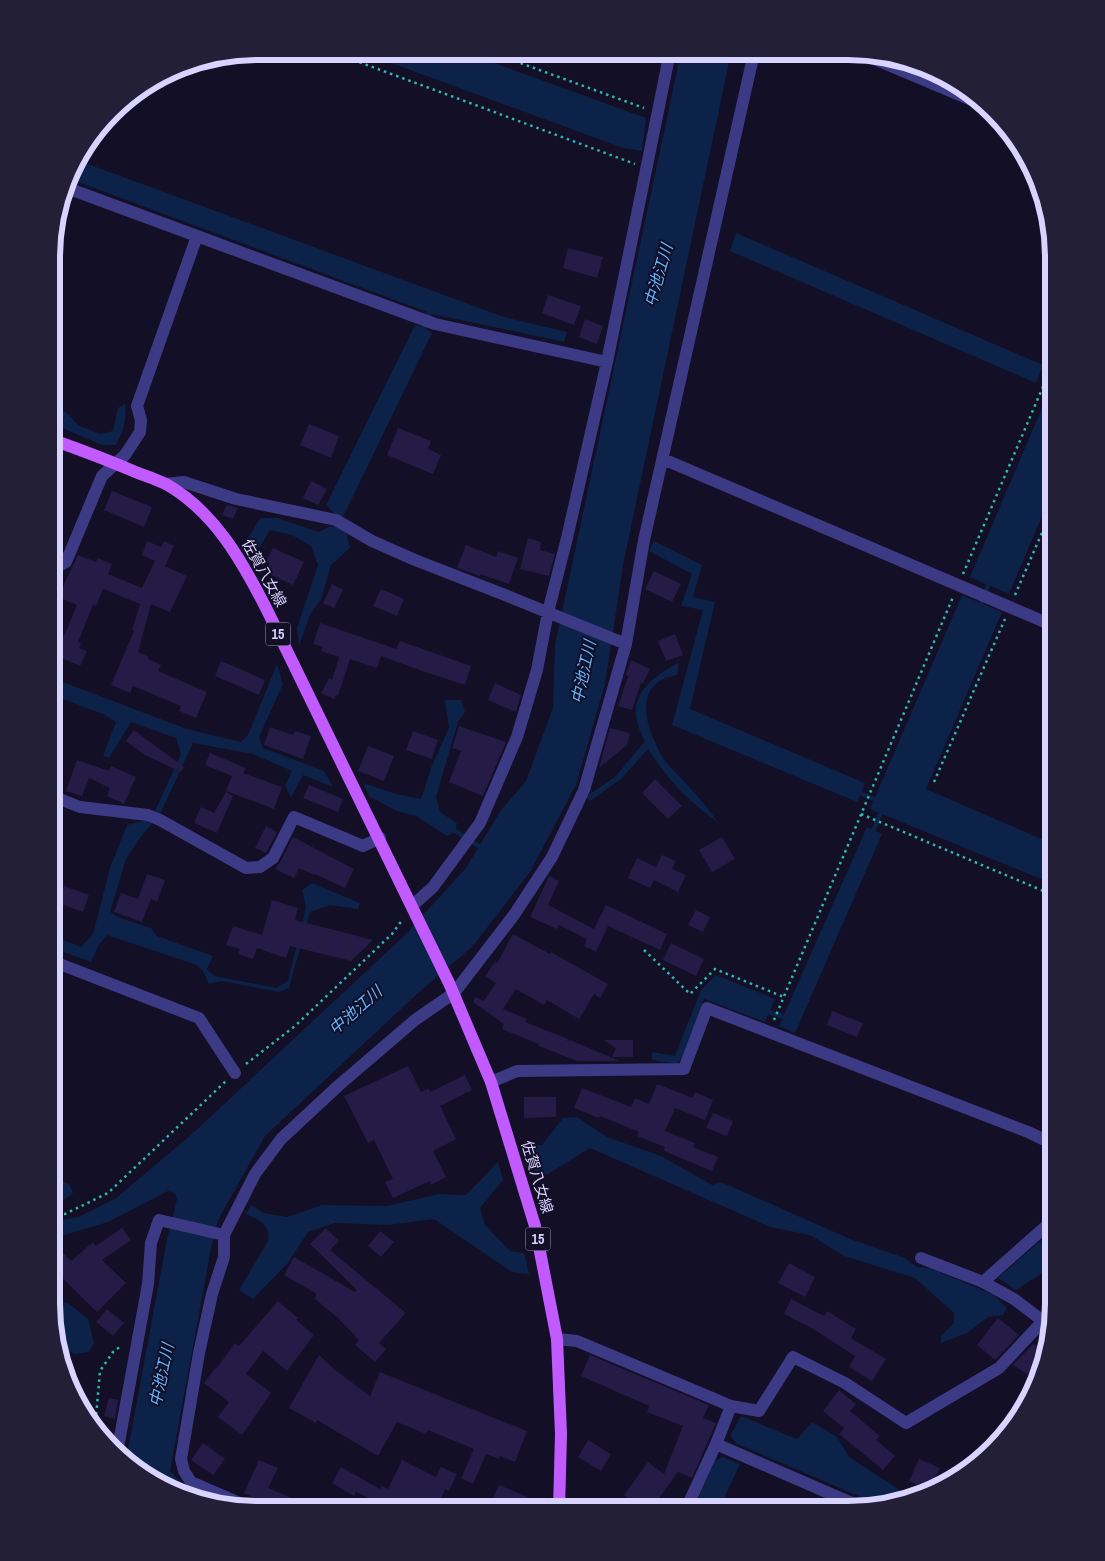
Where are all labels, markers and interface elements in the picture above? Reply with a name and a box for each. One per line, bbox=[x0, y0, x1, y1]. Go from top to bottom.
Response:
water label: 中池江川 bbox=[639, 239, 678, 309]
street label: 佐賀八女線 bbox=[237, 535, 292, 611]
road number: 15 bbox=[266, 622, 290, 646]
water label: 中池江川 bbox=[566, 636, 601, 706]
water label: 中池江川 bbox=[324, 979, 388, 1039]
street label: 佐賀八女線 bbox=[516, 1138, 558, 1216]
road number: 15 bbox=[526, 1228, 550, 1250]
water label: 中池江川 bbox=[144, 1339, 179, 1409]

